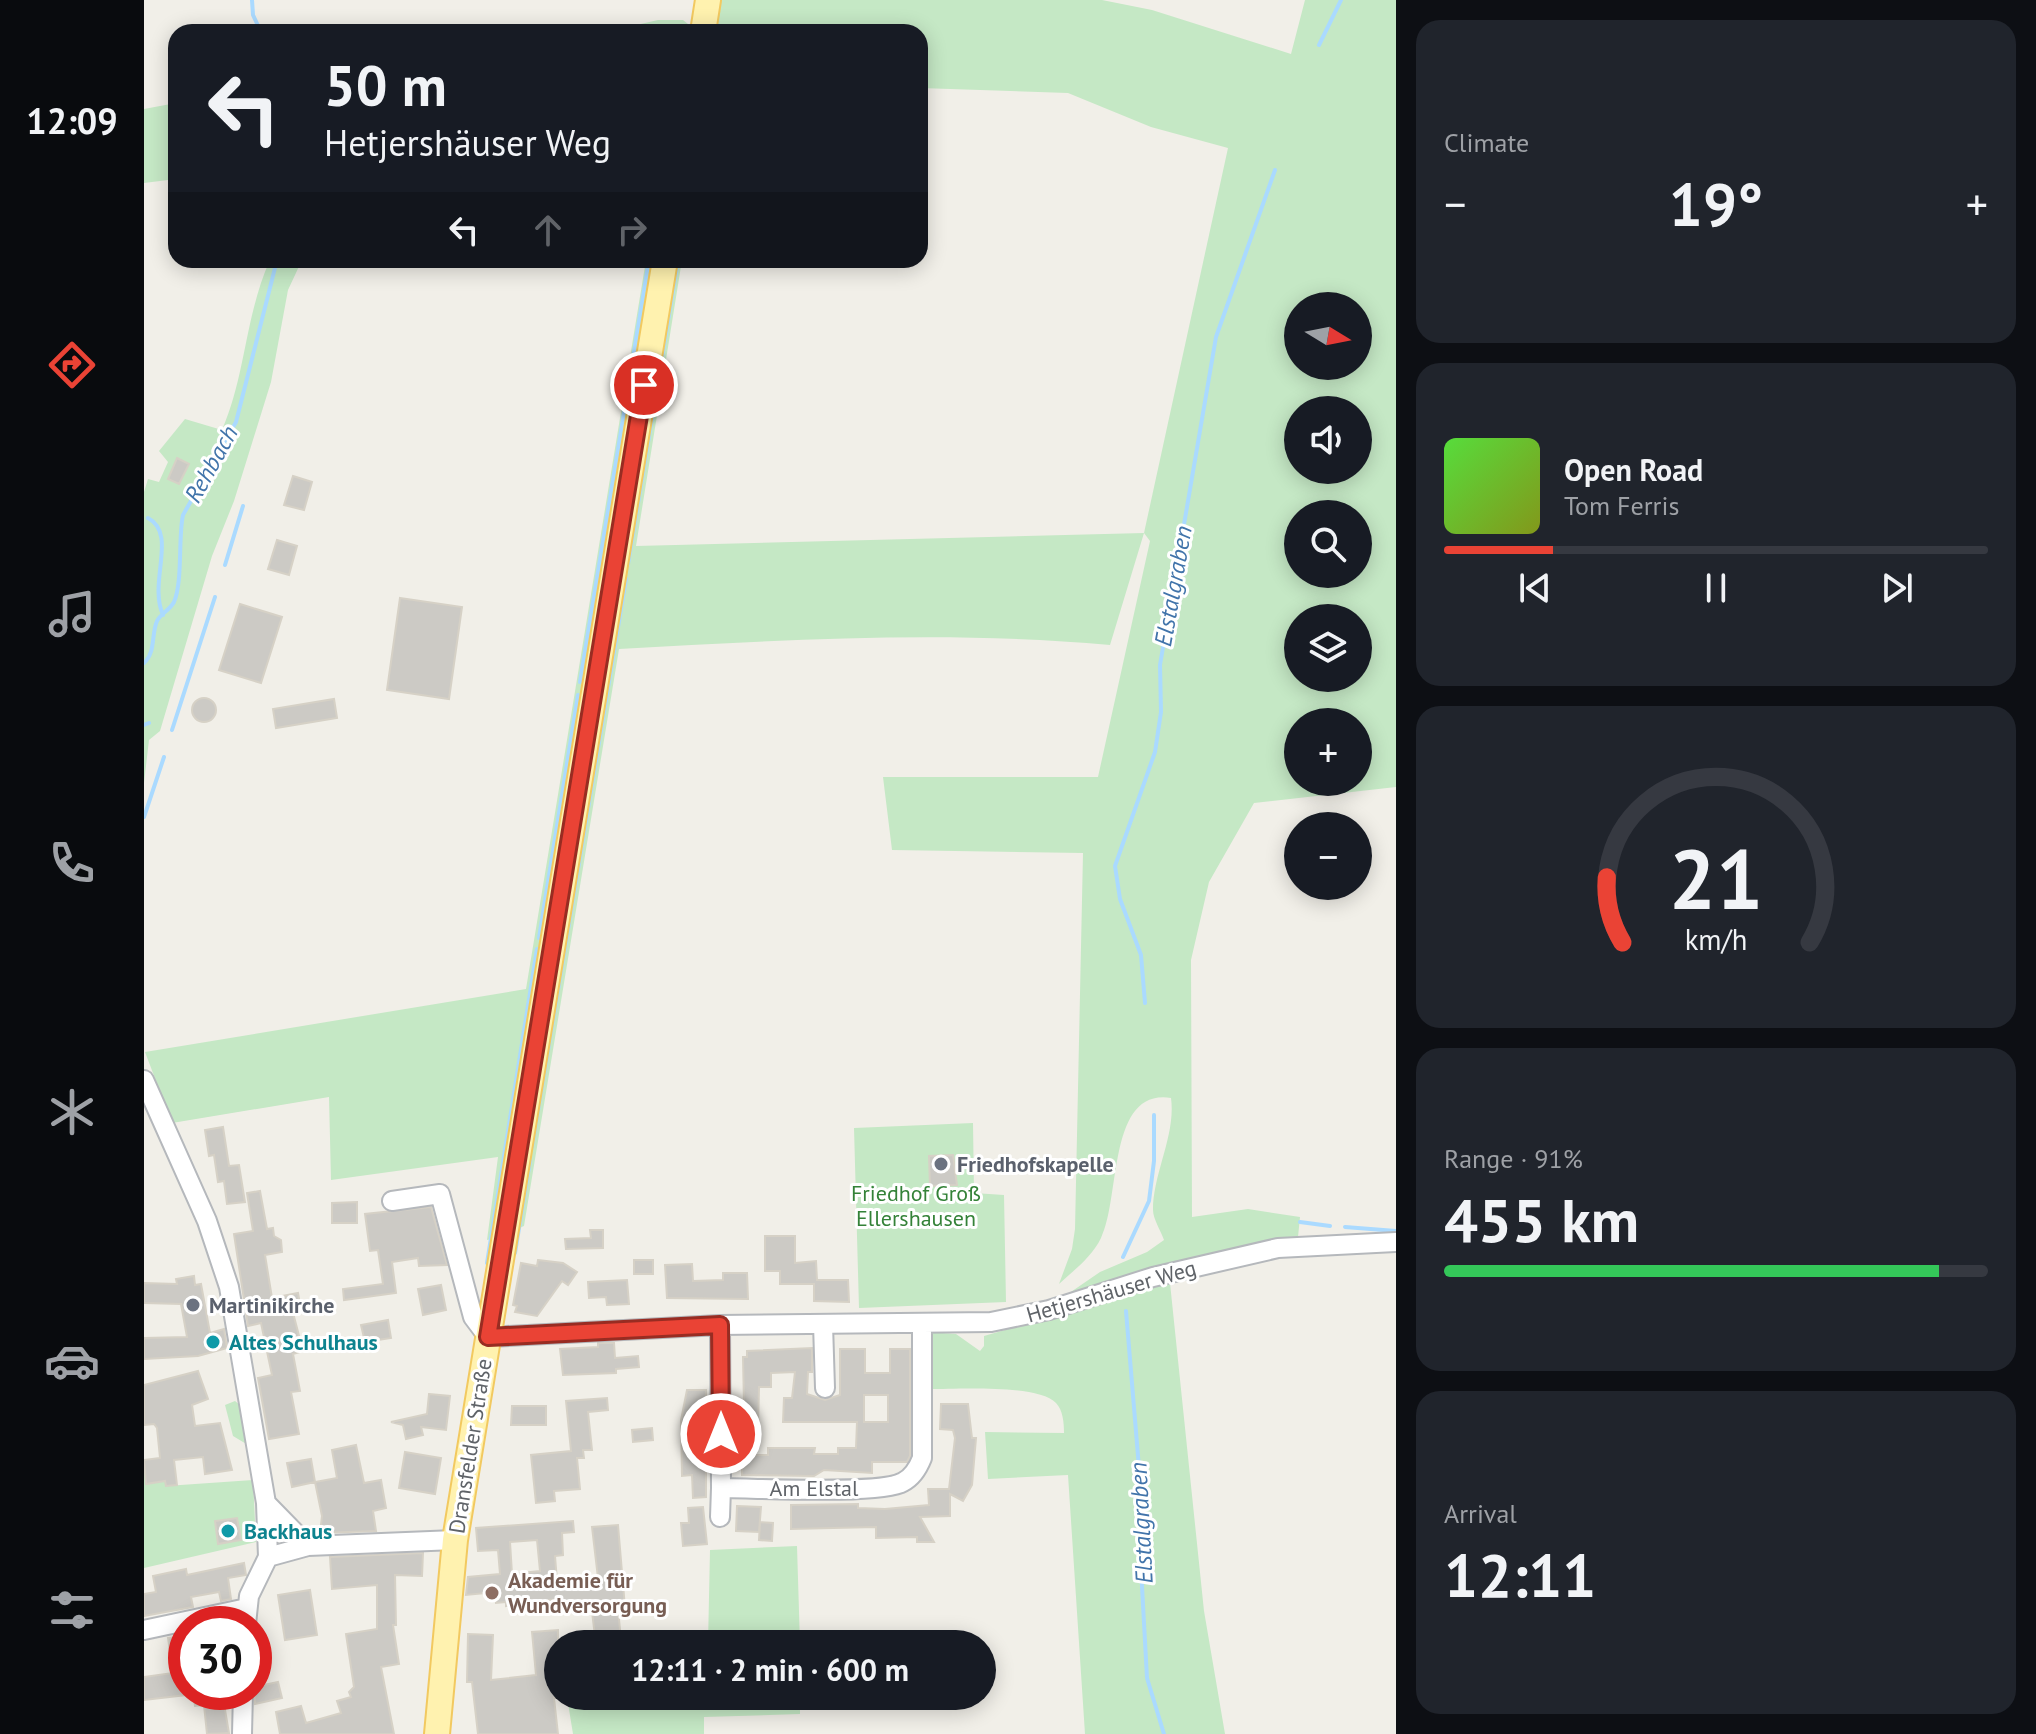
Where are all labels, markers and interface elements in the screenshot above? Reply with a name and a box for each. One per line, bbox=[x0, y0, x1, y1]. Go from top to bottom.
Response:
text: 50 m bbox=[324, 49, 447, 121]
icon: left bbox=[192, 56, 296, 160]
text: 12:09 bbox=[26, 97, 118, 144]
text: Hetjershäuser Weg bbox=[324, 119, 611, 166]
text: Climate bbox=[1444, 126, 1529, 159]
text: 19° bbox=[1669, 165, 1763, 243]
text: − bbox=[1444, 175, 1466, 232]
text: + bbox=[1966, 175, 1988, 232]
icon: left bbox=[442, 208, 486, 252]
icon: ahead bbox=[526, 208, 570, 252]
icon: right bbox=[610, 208, 654, 252]
north arrow bbox=[1284, 292, 1372, 380]
map controls bbox=[1284, 292, 1372, 900]
icon: directions bbox=[44, 337, 100, 393]
pin bbox=[610, 351, 678, 419]
icon: arrive bbox=[622, 363, 666, 407]
button: sound bbox=[1284, 396, 1372, 484]
water label: Rehbach bbox=[177, 420, 245, 508]
text: Open Road bbox=[1564, 450, 1703, 489]
text: Tom Ferris bbox=[1564, 489, 1679, 522]
button: search bbox=[1284, 500, 1372, 588]
water label: Elstalgraben bbox=[1147, 523, 1199, 649]
icon: previous bbox=[1513, 566, 1557, 610]
icon: pause bbox=[1694, 566, 1738, 610]
icon: next bbox=[1875, 566, 1919, 610]
icon: music bbox=[44, 586, 100, 642]
button: layers bbox=[1284, 604, 1372, 692]
button: + bbox=[1284, 708, 1372, 796]
button: − bbox=[1284, 812, 1372, 900]
text: 21 bbox=[1669, 824, 1763, 932]
icon: phone bbox=[44, 835, 100, 891]
text: km/h bbox=[1685, 921, 1747, 958]
icon: climate bbox=[44, 1084, 100, 1140]
text: Range · 91% bbox=[1444, 1142, 1583, 1175]
place label: Friedhofskapelle bbox=[957, 1150, 1114, 1178]
marker: Friedhofskapelle bbox=[932, 1155, 950, 1173]
park label: Friedhof Groß Ellershausen bbox=[851, 1179, 981, 1232]
text: 455 km bbox=[1444, 1181, 1639, 1259]
street label: Hetjershäuser Weg bbox=[1023, 1253, 1199, 1329]
place label: Martinikirche bbox=[209, 1291, 335, 1319]
marker: Martinikirche bbox=[184, 1296, 202, 1314]
place label: Altes Schulhaus bbox=[229, 1328, 378, 1356]
icon: car bbox=[44, 1333, 100, 1389]
marker: Altes Schulhaus bbox=[204, 1333, 222, 1351]
street label: Dransfelder Straße bbox=[442, 1357, 498, 1535]
position arrow bbox=[679, 1392, 763, 1476]
water label: Elstalgraben bbox=[1122, 1461, 1160, 1585]
street label: Am Elstal bbox=[770, 1474, 859, 1502]
text: Arrival bbox=[1444, 1497, 1517, 1530]
place label: Backhaus bbox=[244, 1517, 332, 1545]
marker: Backhaus bbox=[219, 1522, 237, 1540]
text: 12:11 bbox=[1444, 1536, 1596, 1614]
place label: Akademie für Wundversorgung bbox=[508, 1566, 667, 1619]
icon: filters bbox=[44, 1582, 100, 1638]
marker: Akademie für Wundversorgung bbox=[483, 1584, 501, 1602]
speed limit sign: 30 bbox=[168, 1606, 272, 1710]
text: 12:11 · 2 min · 600 m bbox=[631, 1650, 909, 1689]

